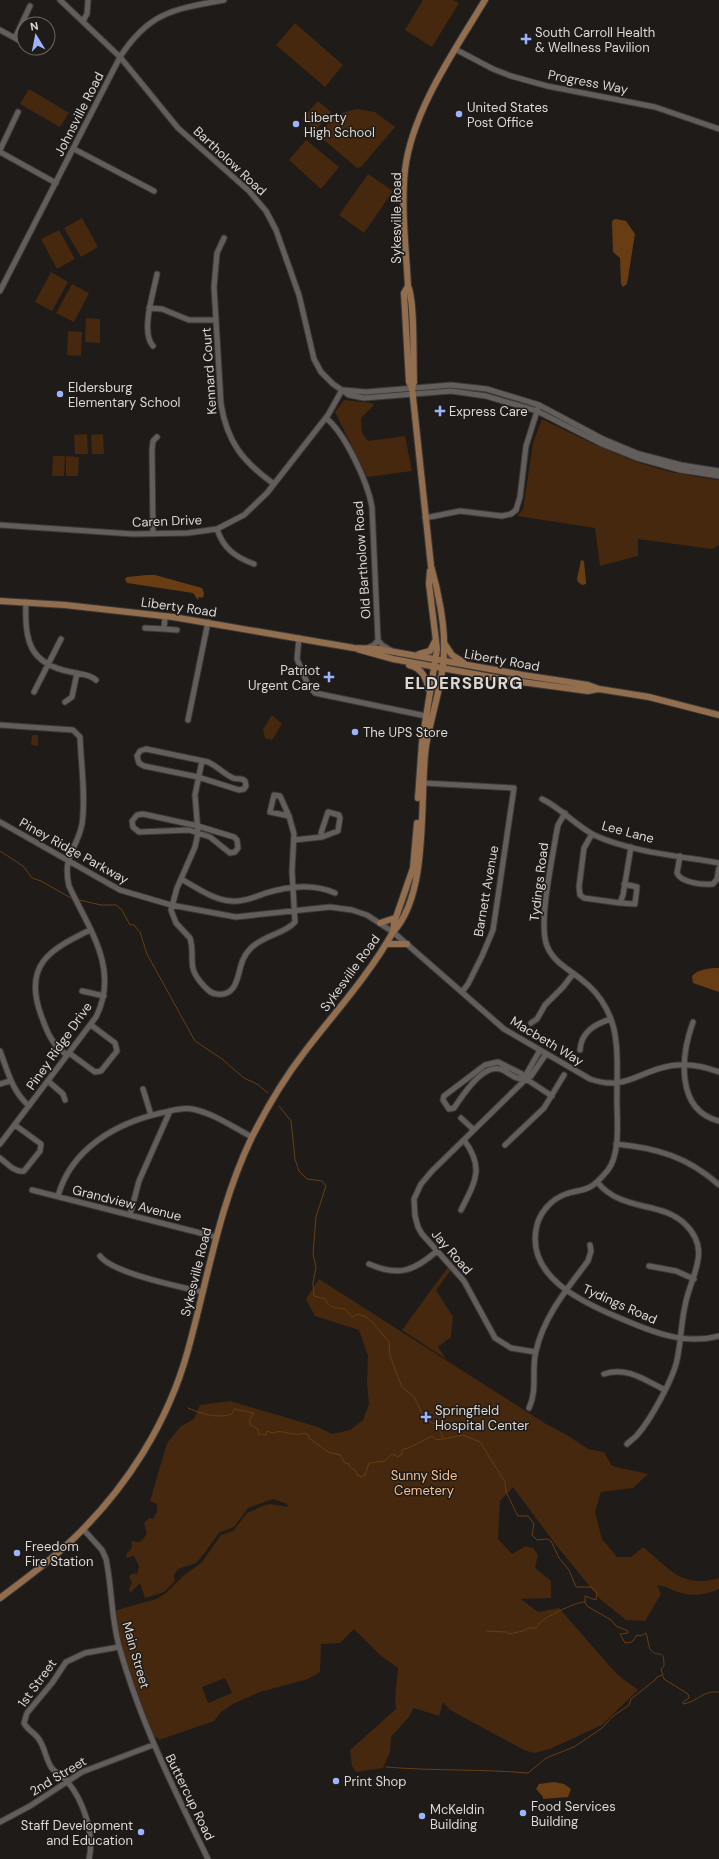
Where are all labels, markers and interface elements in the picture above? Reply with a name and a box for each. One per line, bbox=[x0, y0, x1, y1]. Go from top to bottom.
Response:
north arrow bbox=[16, 16, 56, 56]
text: N bbox=[29, 19, 39, 34]
place label: South Carroll Health & Wellness Pavilion bbox=[535, 24, 655, 56]
marker: South Carroll Health & Wellness Pavilion bbox=[520, 33, 532, 45]
street label: Progress Way bbox=[546, 66, 630, 98]
street label: Johnsville Road bbox=[50, 69, 108, 159]
place label: United States Post Office bbox=[467, 99, 548, 131]
place label: Liberty High School bbox=[304, 109, 375, 141]
marker: United States Post Office bbox=[454, 109, 464, 119]
marker: Liberty High School bbox=[291, 119, 301, 129]
street label: Bartholow Road bbox=[190, 123, 270, 199]
street label: Sykesville Road bbox=[388, 172, 405, 264]
street label: Kennard Court bbox=[197, 327, 221, 415]
place label: Eldersburg Elementary School bbox=[68, 379, 181, 411]
marker: Eldersburg Elementary School bbox=[55, 389, 65, 399]
place label: Express Care bbox=[449, 403, 528, 420]
marker: Express Care bbox=[434, 405, 446, 417]
street label: Old Bartholow Road bbox=[349, 500, 375, 620]
street label: Caren Drive bbox=[132, 511, 202, 531]
street label: Liberty Road bbox=[140, 593, 218, 621]
street label: Liberty Road bbox=[463, 645, 541, 675]
place label: Patriot Urgent Care bbox=[248, 662, 320, 694]
marker: Patriot Urgent Care bbox=[323, 671, 335, 683]
district label: ELDERSBURG bbox=[405, 672, 523, 694]
place label: The UPS Store bbox=[363, 724, 448, 741]
marker: The UPS Store bbox=[350, 727, 360, 737]
street label: Piney Ridge Parkway bbox=[16, 814, 132, 888]
street label: Lee Lane bbox=[600, 817, 656, 847]
street label: Tydings Road bbox=[526, 842, 552, 922]
street label: Barnett Avenue bbox=[470, 844, 502, 938]
street label: Sykesville Road bbox=[316, 931, 384, 1015]
street label: Piney Ridge Drive bbox=[22, 999, 96, 1093]
street label: Macbeth Way bbox=[507, 1012, 587, 1070]
street label: Grandview Avenue bbox=[71, 1181, 183, 1225]
street label: Sykesville Road bbox=[177, 1226, 215, 1318]
street label: Jay Road bbox=[428, 1226, 476, 1278]
street label: Tydings Road bbox=[580, 1280, 660, 1328]
place label: Springfield Hospital Center bbox=[435, 1402, 529, 1434]
marker: Springfield Hospital Center bbox=[420, 1411, 432, 1423]
park label: Sunny Side Cemetery bbox=[391, 1467, 457, 1499]
place label: Freedom Fire Station bbox=[25, 1538, 93, 1570]
marker: Freedom Fire Station bbox=[12, 1548, 22, 1558]
street label: Main Street bbox=[118, 1620, 154, 1690]
street label: 1st Street bbox=[14, 1655, 60, 1711]
street label: Buttercup Road bbox=[162, 1751, 218, 1843]
street label: 2nd Street bbox=[26, 1752, 90, 1800]
place label: Print Shop bbox=[344, 1773, 406, 1790]
marker: Print Shop bbox=[331, 1776, 341, 1786]
place label: Food Services Building bbox=[531, 1798, 616, 1830]
place label: McKeldin Building bbox=[430, 1801, 485, 1833]
marker: Food Services Building bbox=[518, 1808, 528, 1818]
marker: McKeldin Building bbox=[417, 1811, 427, 1821]
place label: Staff Development and Education bbox=[21, 1817, 133, 1849]
marker: Staff Development and Education bbox=[136, 1827, 146, 1837]

